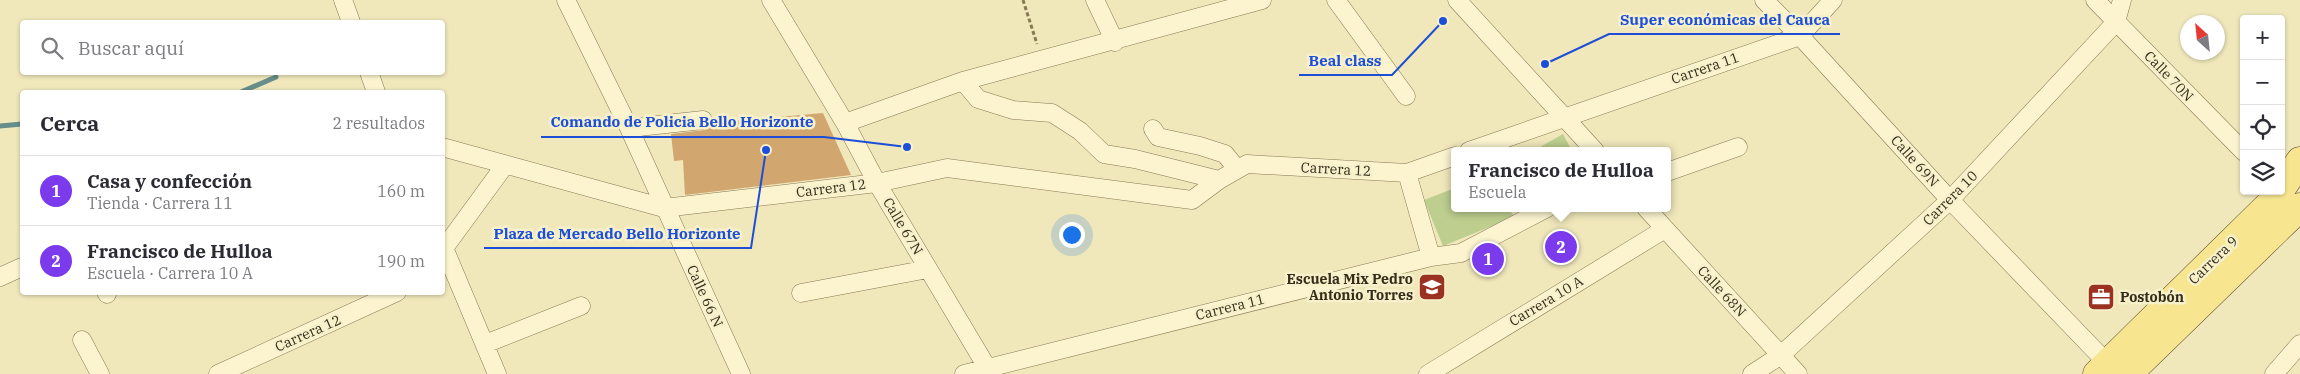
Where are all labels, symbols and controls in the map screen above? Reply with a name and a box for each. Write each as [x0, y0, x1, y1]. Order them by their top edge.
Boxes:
callout: Super económicas del Cauca [1609, 4, 1840, 34]
text: Super económicas del Cauca [1620, 10, 1830, 29]
north arrow [2180, 15, 2225, 60]
map controls [2240, 15, 2285, 195]
button: + [2240, 15, 2285, 60]
search box [20, 20, 445, 75]
icon: search [38, 34, 66, 62]
text: Buscar aquí [78, 36, 184, 60]
callout: Beal class [1299, 45, 1392, 75]
street label: Calle 70N [2140, 47, 2198, 105]
street label: Carrera 11 [1669, 48, 1741, 88]
text: Beal class [1309, 51, 1381, 70]
button: − [2240, 60, 2285, 105]
button: locate [2240, 105, 2285, 150]
callout: Comando de Policia Bello Horizonte [541, 107, 824, 137]
text: Cerca [40, 109, 99, 137]
text: Comando de Policia Bello Horizonte [551, 112, 813, 131]
text: 2 resultados [333, 113, 425, 133]
street label: Calle 69N [1887, 131, 1943, 191]
popup [1451, 147, 1671, 212]
button: layers [2240, 150, 2285, 195]
street label: Carrera 12 [1300, 158, 1372, 180]
text: Francisco de Hulloa [1468, 158, 1654, 182]
street label: Carrera 10 [1919, 167, 1981, 229]
text: Casa y confección [87, 169, 252, 193]
street label: Carrera 12 [795, 175, 867, 201]
text: 1 [51, 181, 61, 201]
text: 160 m [377, 181, 425, 201]
text: Escuela [1468, 182, 1527, 202]
text: Tienda · Carrera 11 [87, 193, 233, 213]
street label: Calle 67N [879, 194, 927, 258]
callout: Plaza de Mercado Bello Horizonte [484, 218, 751, 248]
your location [1059, 222, 1085, 248]
text: Plaza de Mercado Bello Horizonte [493, 224, 741, 243]
pin: 2 [1545, 228, 1577, 266]
street label: Carrera 9 [2184, 232, 2242, 288]
text: Francisco de Hulloa [87, 239, 273, 263]
pin: 1 [1472, 240, 1504, 278]
text: 2 [51, 251, 61, 271]
text: 190 m [377, 251, 425, 271]
street label: Calle 66 N [683, 262, 727, 330]
street label: Calle 68N [1694, 262, 1750, 320]
text: Escuela · Carrera 10 A [87, 263, 253, 283]
place label: Escuela Mix Pedro Antonio Torres [1287, 270, 1413, 304]
school or university icon: Escuela Mix Pedro Antonio Torres [1417, 272, 1447, 302]
street label: Carrera 10 A [1506, 272, 1587, 330]
office icon: Postobón [2086, 282, 2116, 312]
place label: Postobón [2120, 288, 2184, 306]
street label: Carrera 11 [1194, 290, 1266, 324]
street label: Carrera 12 [272, 310, 344, 356]

